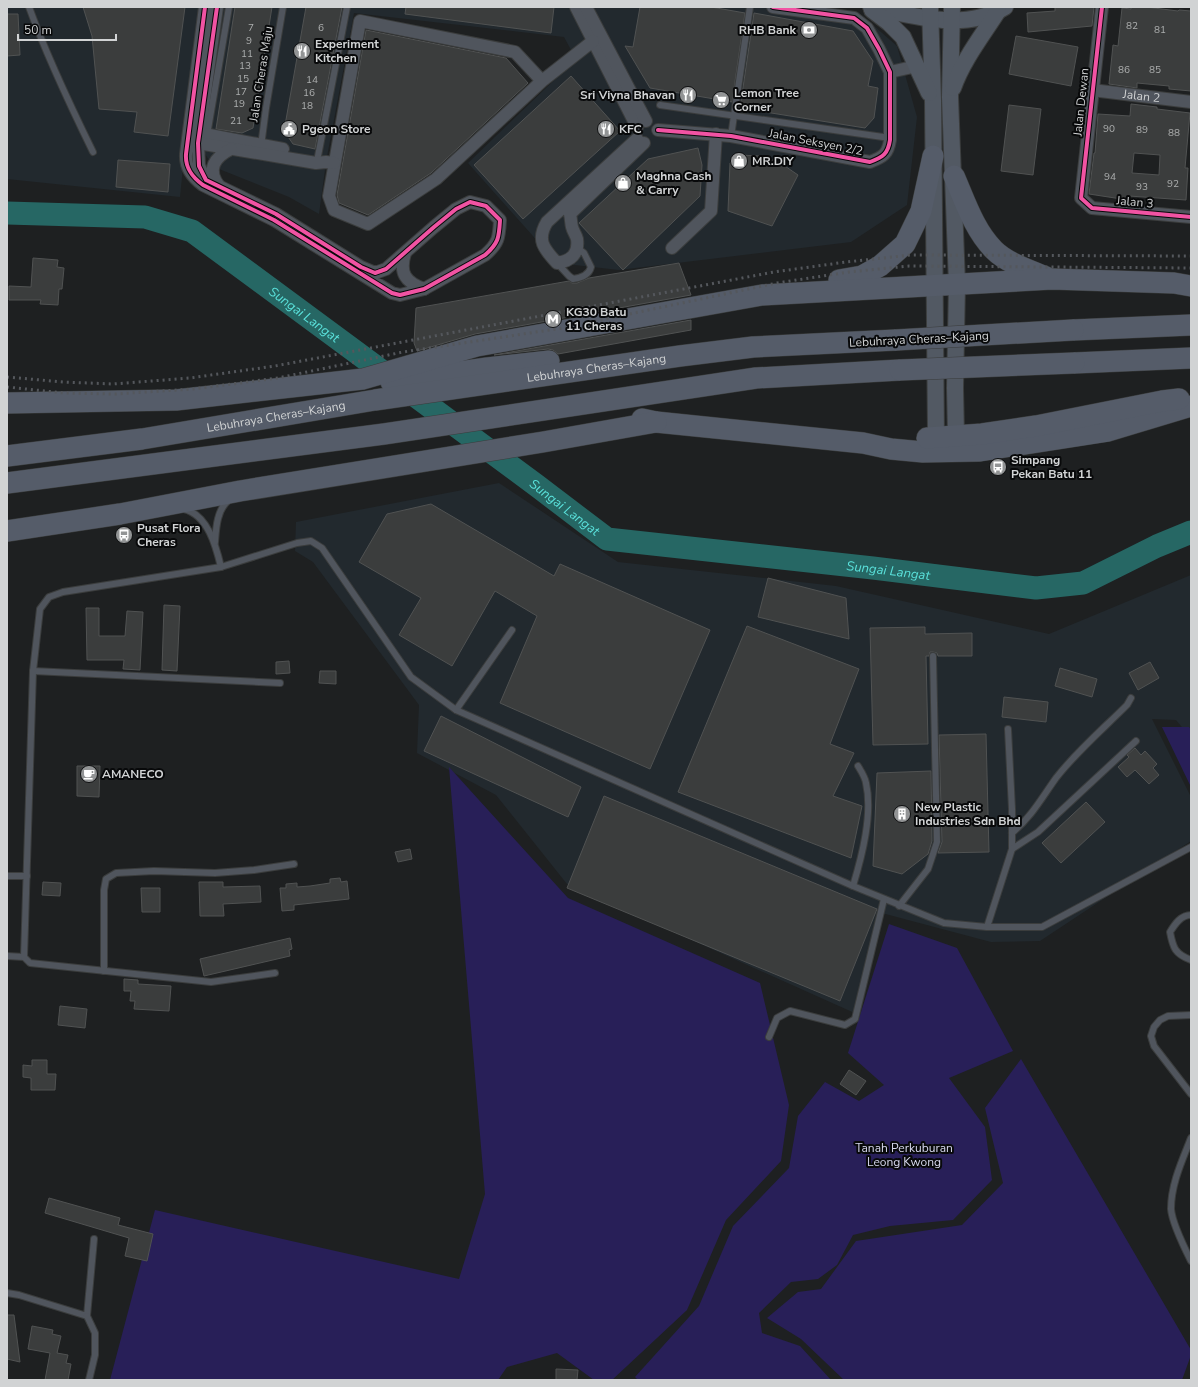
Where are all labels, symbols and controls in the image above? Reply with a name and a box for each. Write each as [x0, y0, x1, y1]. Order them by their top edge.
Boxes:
scale bar [18, 16, 116, 42]
house number: 82 [1126, 19, 1138, 33]
bank icon: RHB Bank [799, 20, 819, 40]
house number: 7 [248, 21, 254, 35]
house number: 6 [318, 21, 324, 35]
text: 50 m [24, 22, 52, 38]
place label: RHB Bank [739, 22, 797, 38]
house number: 81 [1154, 23, 1166, 37]
street label: Jalan Cheras Maju [245, 25, 276, 124]
house number: 9 [246, 34, 252, 48]
place label: Experiment Kitchen [315, 36, 379, 66]
restaurant icon: Experiment Kitchen [292, 41, 312, 61]
house number: 11 [241, 47, 253, 61]
house number: 13 [239, 59, 251, 73]
house number: 86 [1118, 63, 1130, 77]
house number: 85 [1149, 63, 1161, 77]
street label: Jalan Dewan [1069, 67, 1093, 138]
house number: 15 [237, 72, 249, 86]
house number: 14 [306, 73, 318, 87]
house number: 17 [235, 85, 247, 99]
restaurant icon: Sri Viyna Bhavan [678, 85, 698, 105]
place label: Lemon Tree Corner [734, 85, 800, 115]
house number: 16 [303, 86, 315, 100]
street label: Jalan 2 [1121, 86, 1161, 106]
place label: Sri Viyna Bhavan [580, 87, 675, 103]
supermarket icon: Lemon Tree Corner [711, 90, 731, 110]
house number: 19 [233, 97, 245, 111]
house number: 18 [301, 99, 313, 113]
house number: 21 [230, 114, 242, 128]
public building icon: Pgeon Store [279, 119, 299, 139]
restaurant icon: KFC [596, 119, 616, 139]
place label: Pgeon Store [302, 121, 371, 137]
place label: KFC [619, 121, 642, 137]
house number: 90 [1103, 122, 1115, 136]
house number: 89 [1136, 123, 1148, 137]
street label: Jalan Seksyen 2/2 [767, 125, 864, 159]
house number: 88 [1168, 126, 1180, 140]
shop icon: MR.DIY [729, 151, 749, 171]
place label: MR.DIY [752, 153, 794, 169]
place label: Maghna Cash & Carry [636, 168, 711, 198]
house number: 94 [1104, 170, 1116, 184]
shop icon: Maghna Cash & Carry [613, 173, 633, 193]
house number: 92 [1167, 177, 1179, 191]
house number: 93 [1136, 180, 1148, 194]
street label: Jalan 3 [1115, 192, 1154, 212]
water label: Sungai Langat [265, 283, 343, 347]
place label: KG30 Batu 11 Cheras [566, 304, 627, 334]
metro station icon: KG30 Batu 11 Cheras [543, 309, 563, 329]
street label: Lebuhraya Cheras–Kajang [849, 327, 989, 351]
street label: Lebuhraya Cheras–Kajang [526, 350, 667, 386]
street label: Lebuhraya Cheras–Kajang [206, 397, 347, 436]
place label: Simpang Pekan Batu 11 [1011, 452, 1092, 482]
bus stop icon: Simpang Pekan Batu 11 [988, 457, 1008, 477]
water label: Sungai Langat [525, 475, 604, 541]
place label: Pusat Flora Cheras [137, 520, 201, 550]
bus stop icon: Pusat Flora Cheras [114, 525, 134, 545]
water label: Sungai Langat [846, 557, 931, 585]
cafe icon: AMANECO [79, 764, 99, 784]
place label: AMANECO [102, 766, 164, 782]
place label: New Plastic Industries Sdn Bhd [915, 799, 1021, 829]
building icon: New Plastic Industries Sdn Bhd [892, 804, 912, 824]
park label: Tanah Perkuburan Leong Kwong [855, 1140, 953, 1170]

